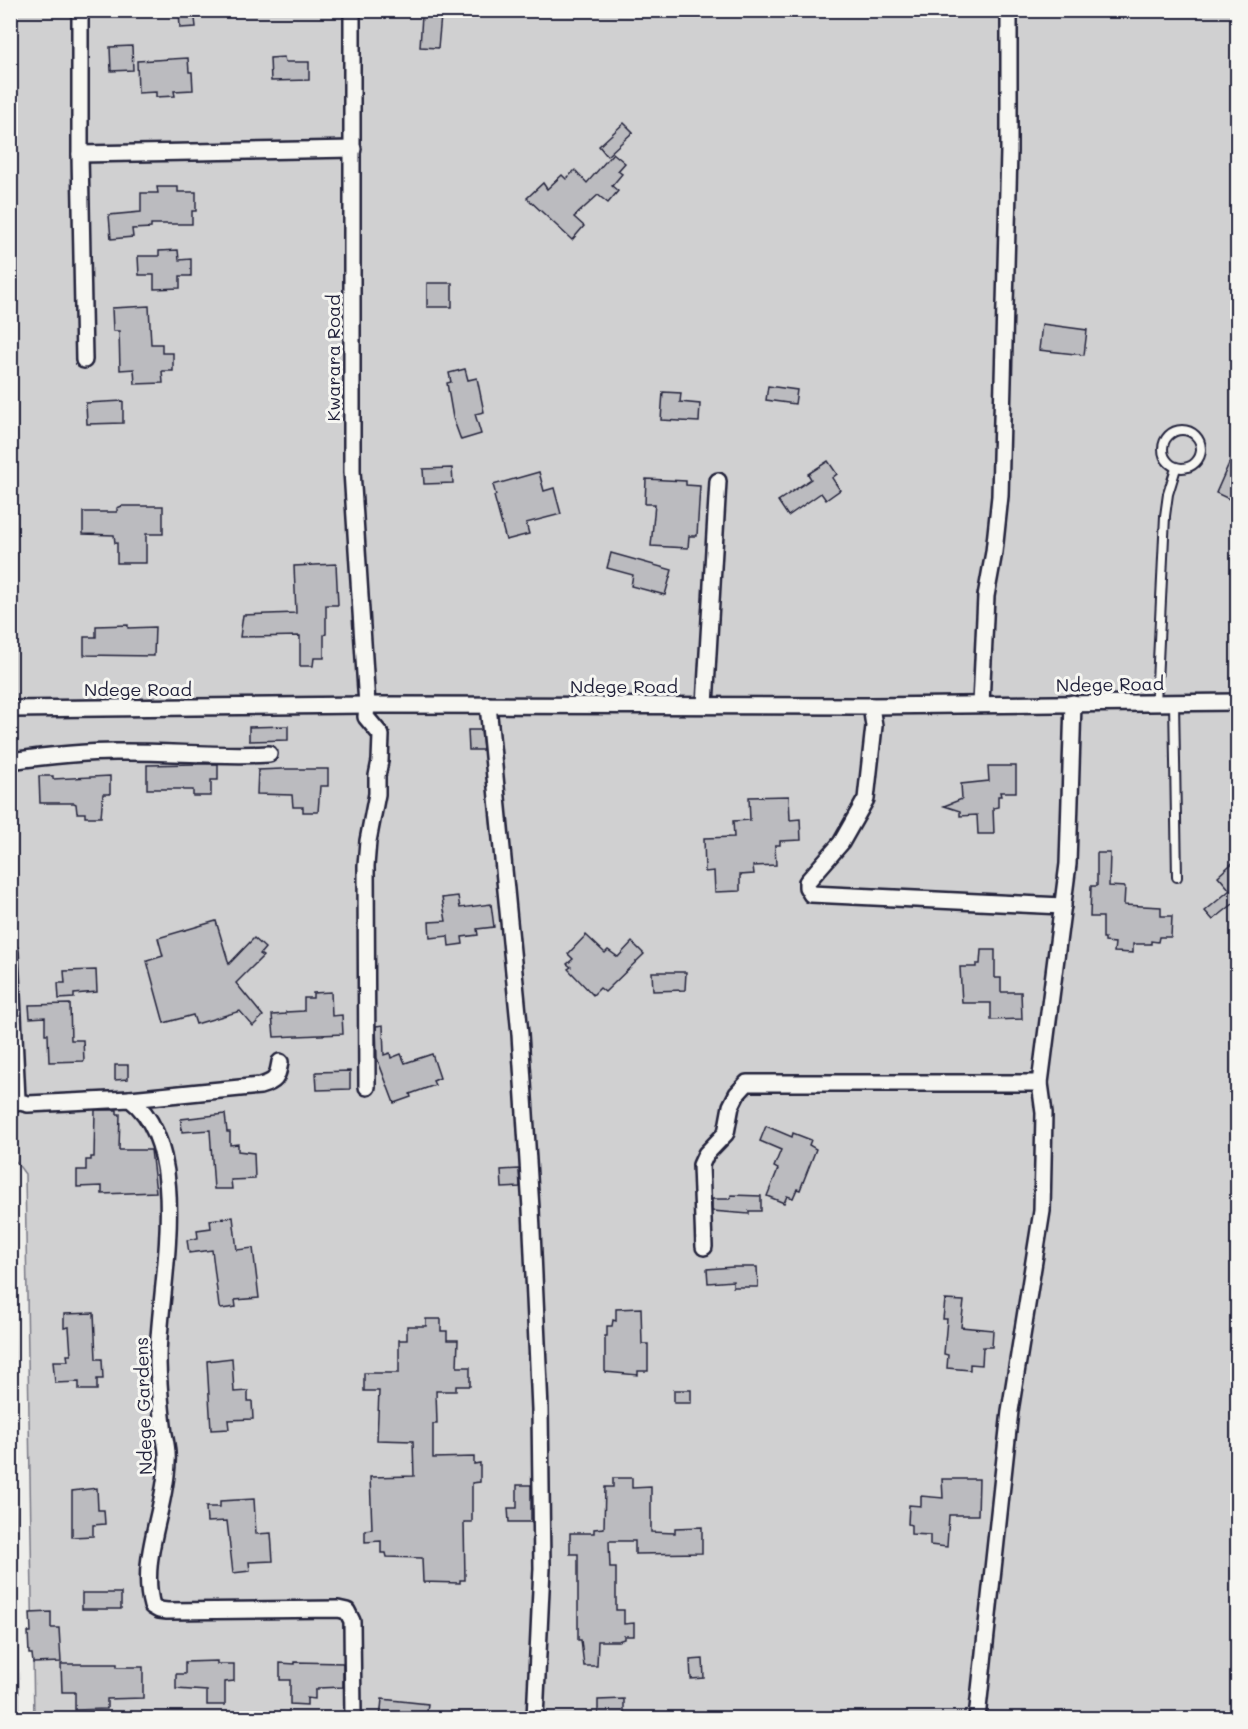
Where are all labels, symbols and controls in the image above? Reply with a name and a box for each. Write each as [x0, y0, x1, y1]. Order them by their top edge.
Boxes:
street label: Kwarara Road [321, 294, 345, 422]
street label: Ndege Road [1056, 671, 1164, 697]
street label: Ndege Road [570, 674, 678, 698]
street label: Ndege Road [84, 677, 192, 701]
street label: Ndege Gardens [129, 1337, 157, 1475]

